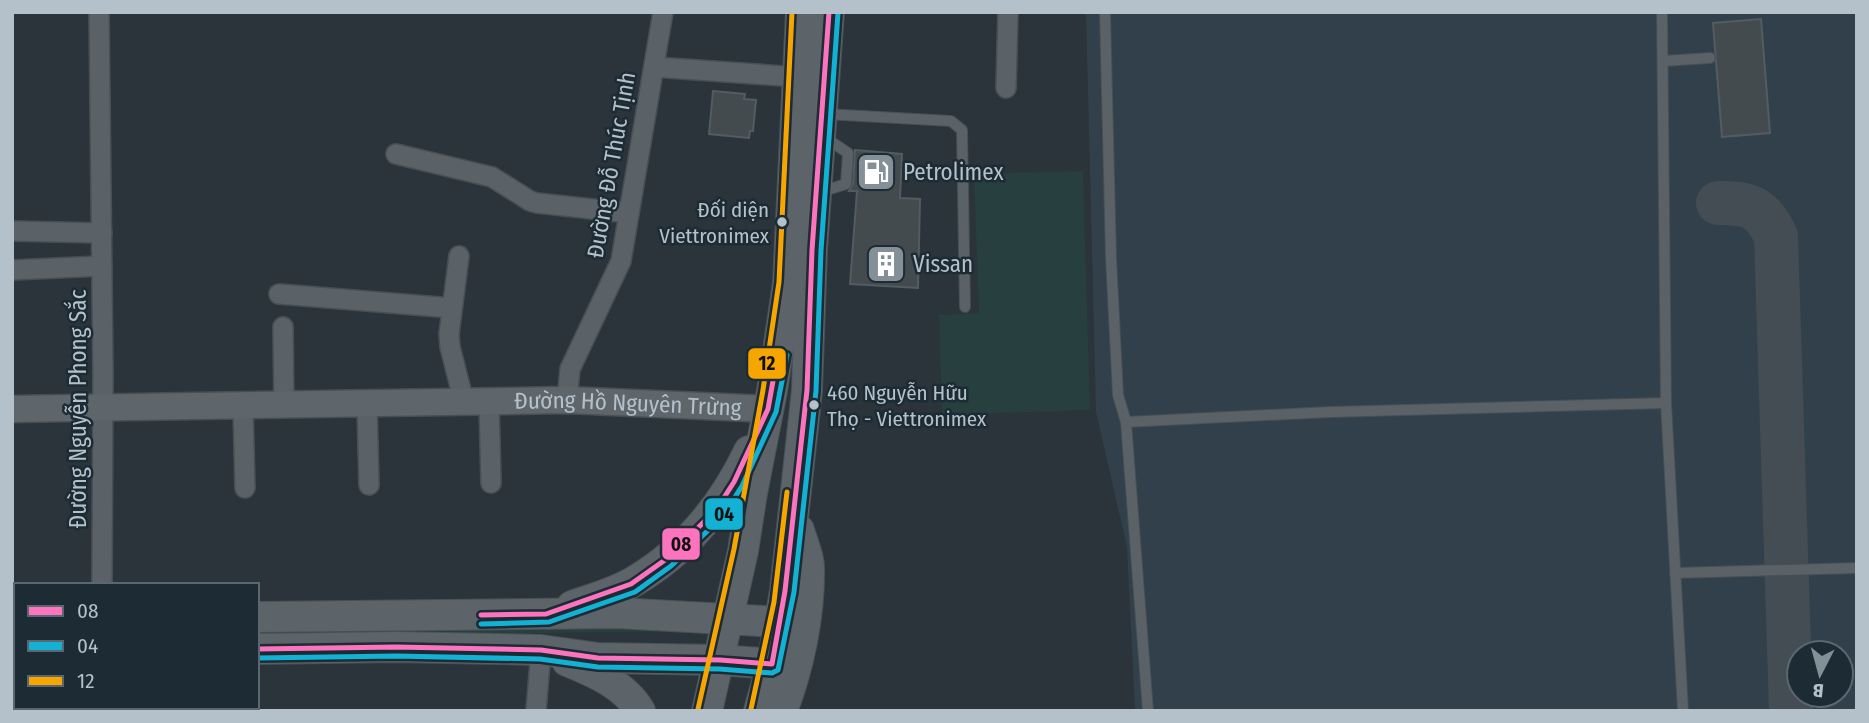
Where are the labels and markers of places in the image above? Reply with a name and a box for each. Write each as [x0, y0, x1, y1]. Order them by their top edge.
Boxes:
fuel station icon: Petrolimex [855, 151, 897, 193]
place label: Petrolimex [903, 158, 1004, 186]
place label: Đối diện Viettronimex [659, 197, 770, 249]
marker: Đối diện Viettronimex [775, 215, 789, 229]
building icon: Vissan [865, 243, 907, 285]
place label: Vissan [913, 250, 973, 278]
place label: 460 Nguyễn Hữu Thọ - Viettronimex [827, 380, 987, 432]
marker: 460 Nguyễn Hữu Thọ - Viettronimex [807, 398, 821, 412]

